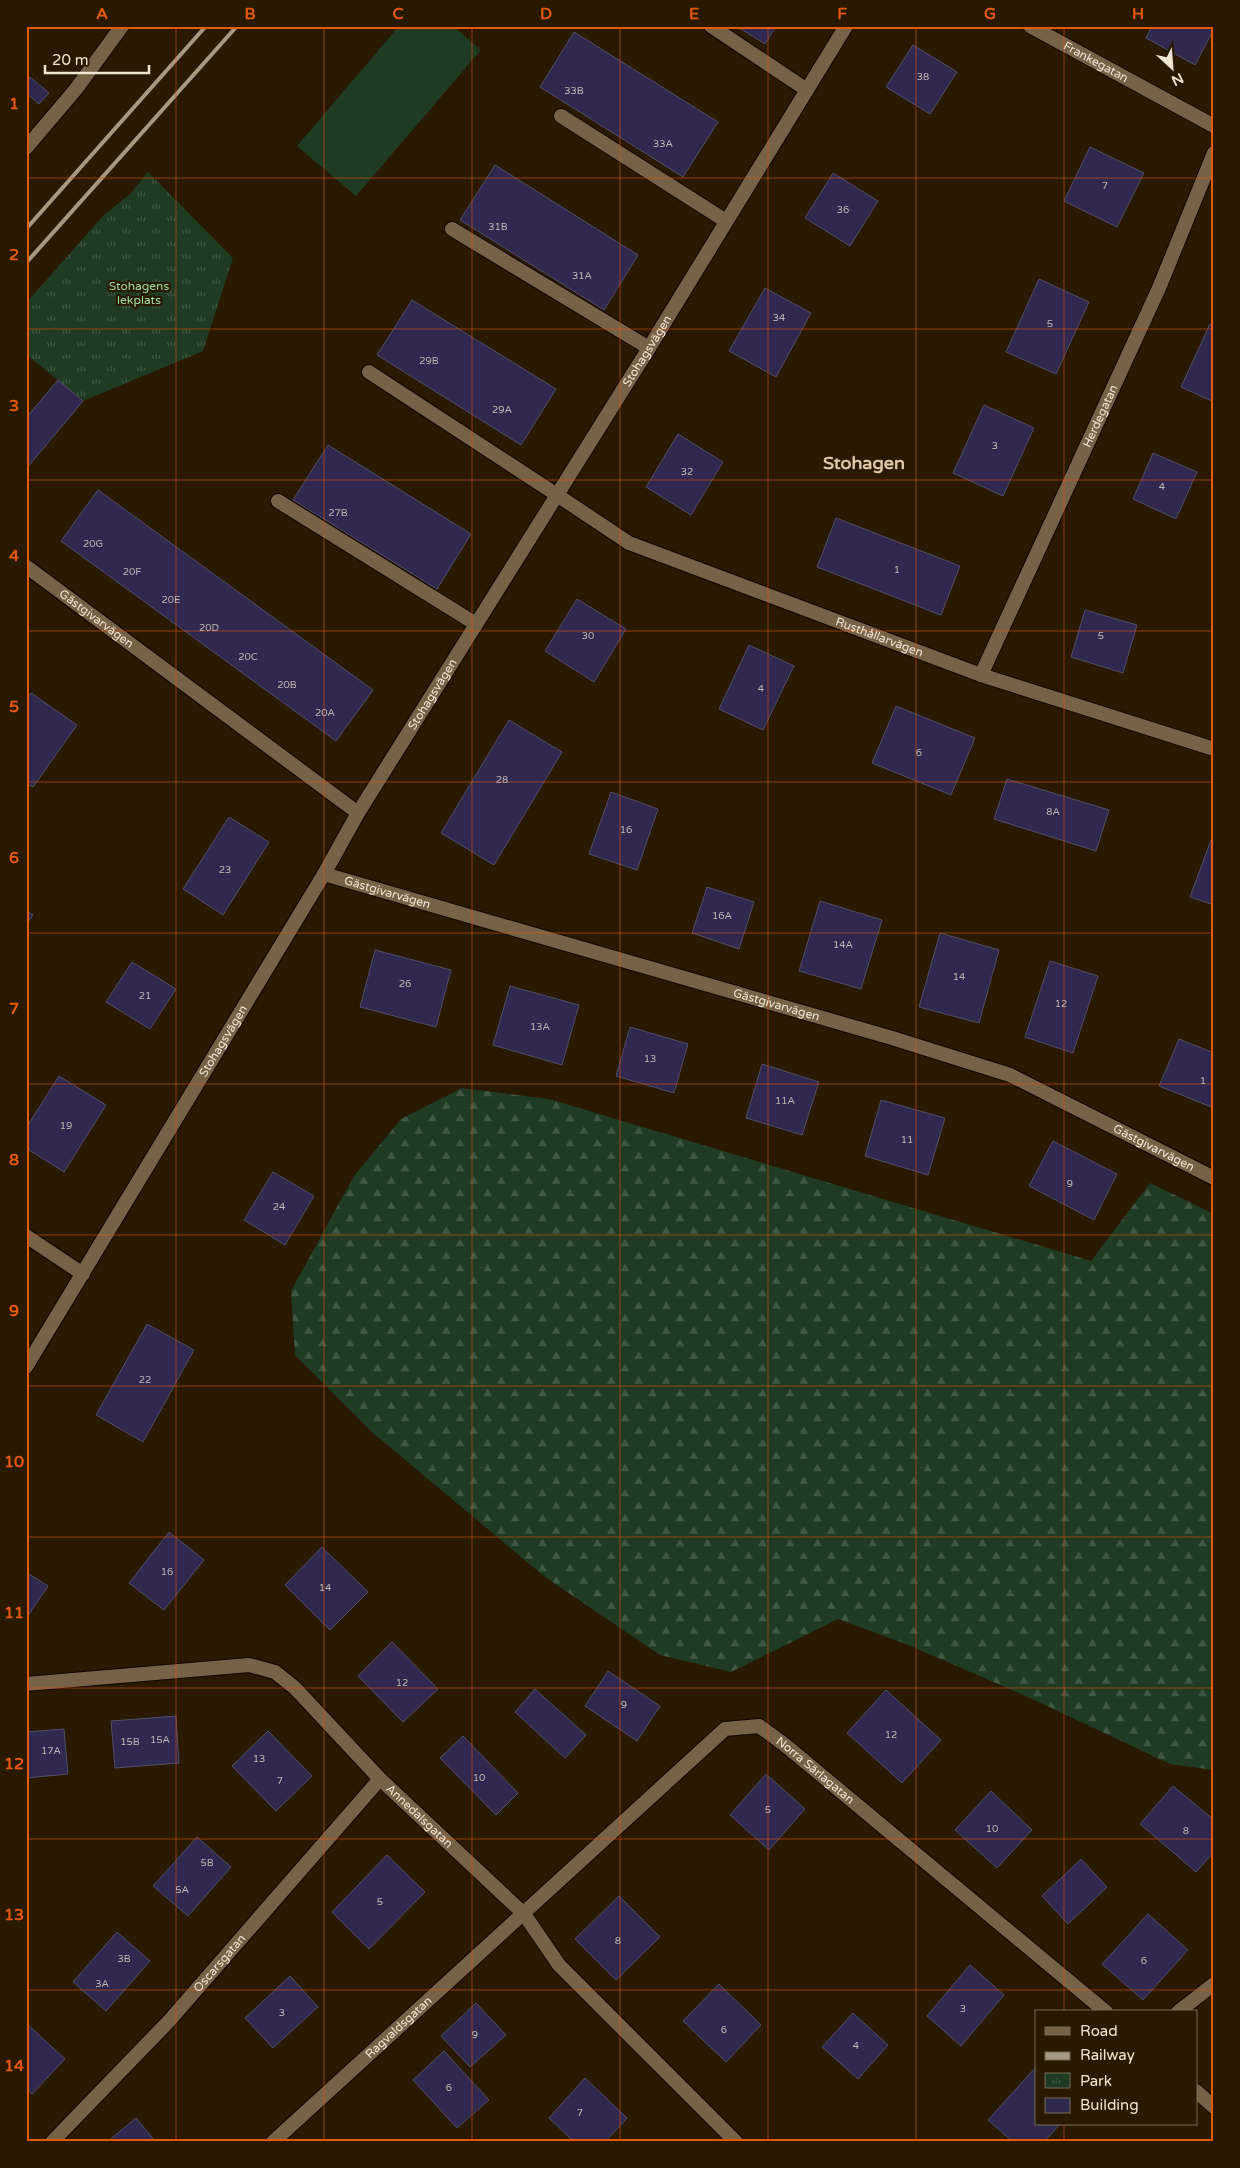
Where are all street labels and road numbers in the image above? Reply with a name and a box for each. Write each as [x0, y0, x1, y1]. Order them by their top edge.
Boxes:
street label: Frankegatan [1061, 39, 1131, 85]
street label: Stohagsvägen [620, 313, 674, 389]
street label: Herdegatan [1080, 383, 1121, 450]
street label: Gästgivarvägen [57, 586, 136, 651]
street label: Rusthållarvägen [834, 614, 925, 660]
street label: Stohagsvägen [405, 656, 460, 732]
street label: Gästgivarvägen [343, 873, 432, 911]
street label: Gästgivarvägen [732, 986, 821, 1024]
street label: Stohagsvägen [196, 1003, 250, 1079]
street label: Gästgivarvägen [1111, 1121, 1197, 1174]
street label: Norra Särlagatan [773, 1734, 857, 1807]
street label: Annedalsgatan [383, 1781, 456, 1851]
street label: Oscarsgatan [191, 1932, 248, 1995]
street label: Ragvaldsgatan [362, 1993, 435, 2061]

